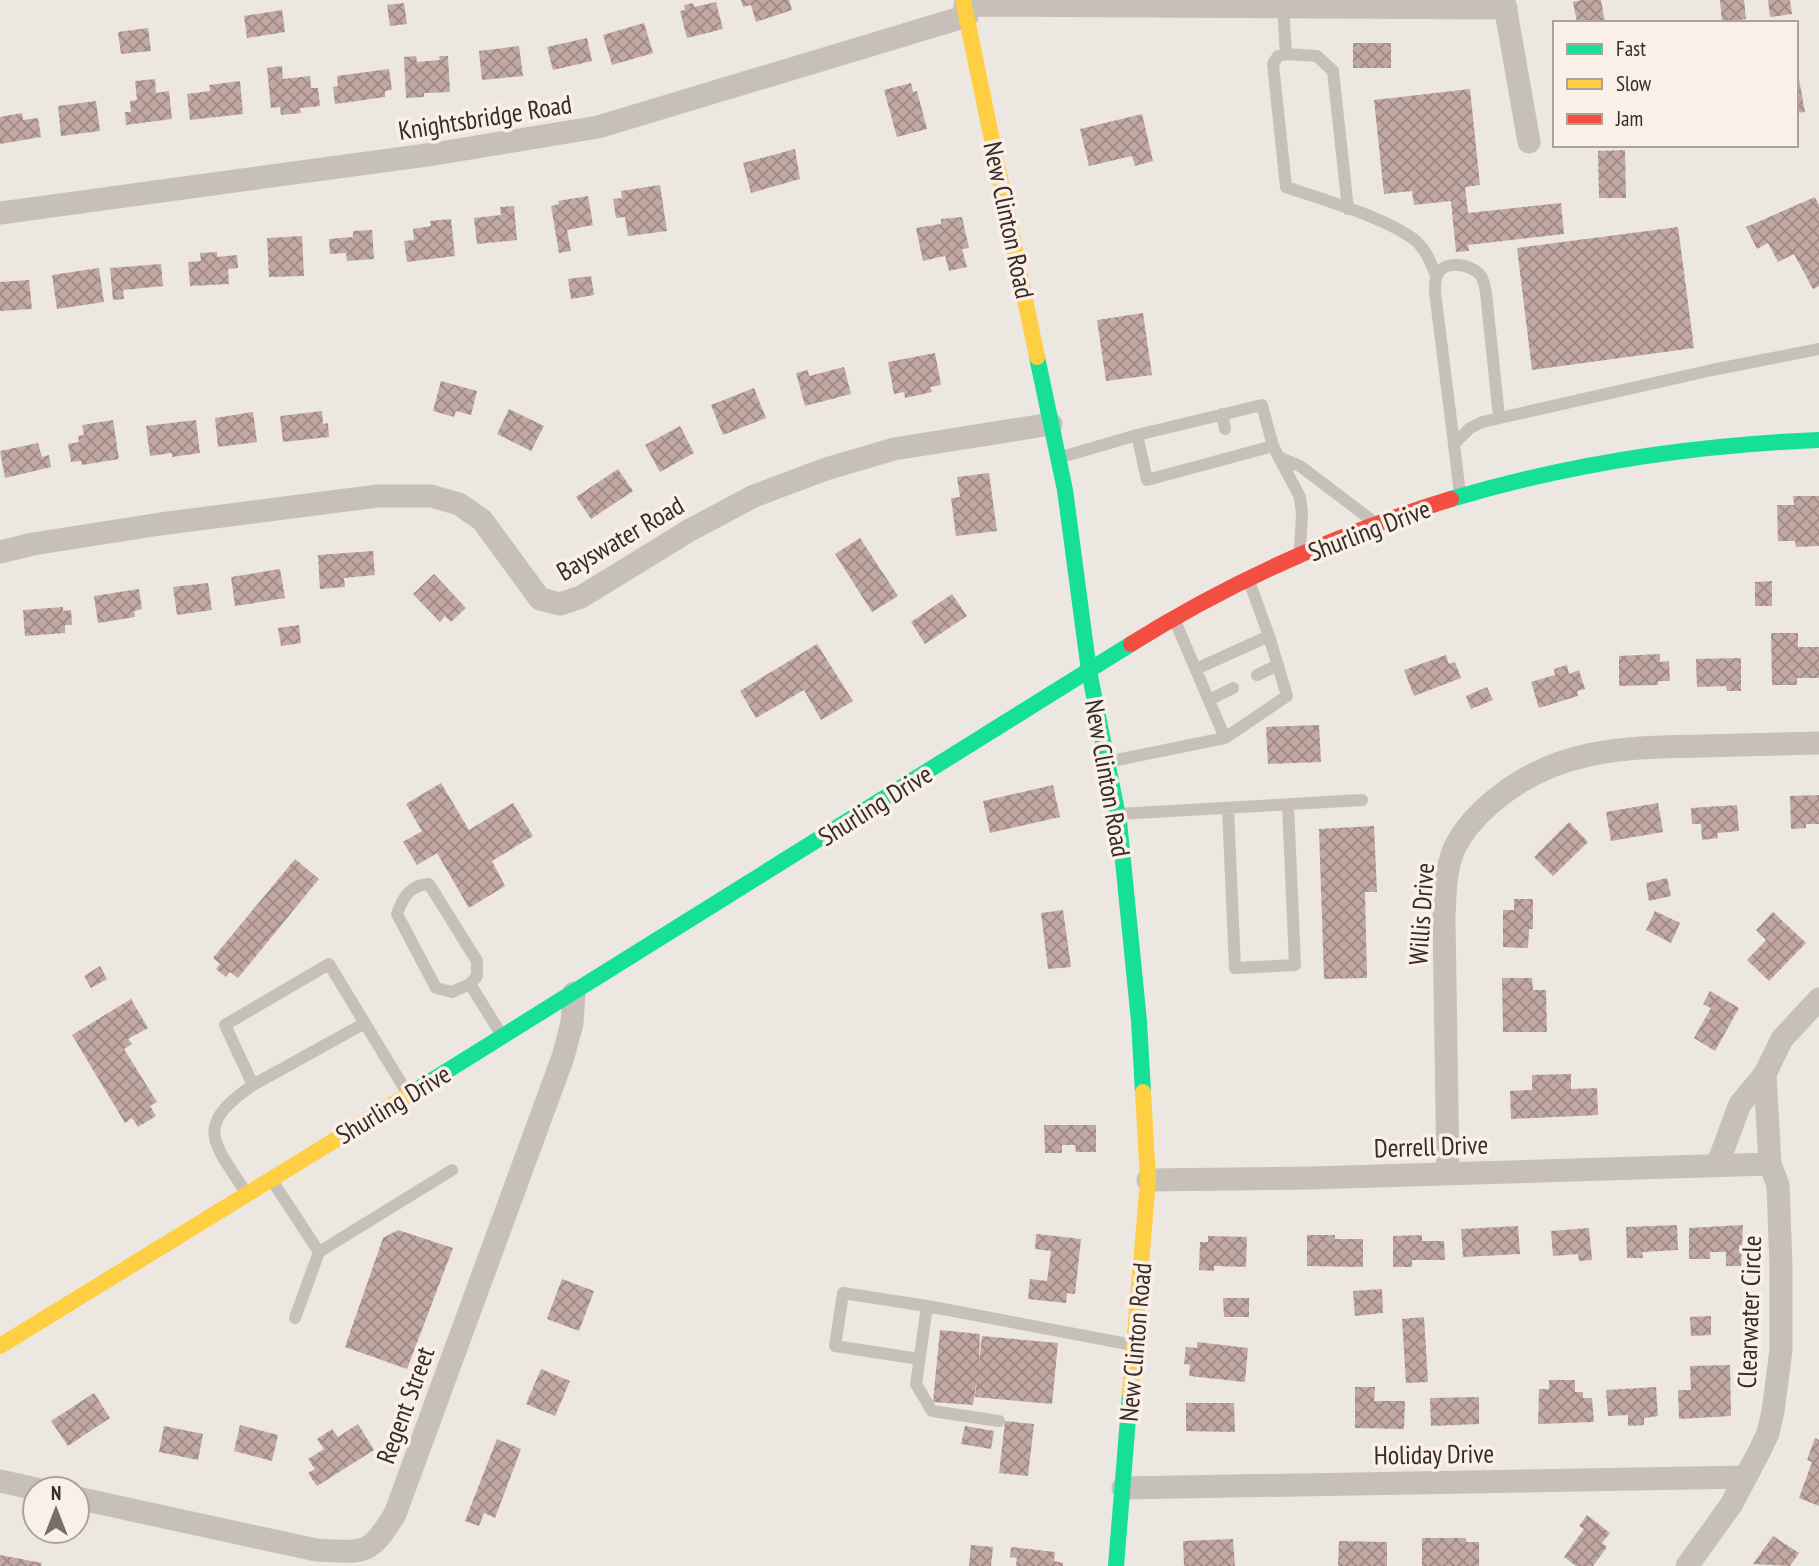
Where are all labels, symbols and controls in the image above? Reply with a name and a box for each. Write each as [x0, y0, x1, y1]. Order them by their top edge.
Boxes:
legend [1553, 21, 1798, 147]
text: Fast [1616, 35, 1646, 62]
text: Slow [1616, 70, 1652, 97]
street label: Knightsbridge Road [396, 87, 574, 147]
text: Jam [1615, 105, 1643, 132]
street label: New Clinton Road [976, 139, 1042, 301]
street label: Bayswater Road [550, 488, 690, 588]
street label: Shurling Drive [1303, 492, 1435, 568]
street label: New Clinton Road [1078, 697, 1138, 859]
street label: Shurling Drive [812, 757, 938, 853]
street label: Willis Drive [1401, 862, 1441, 966]
street label: Shurling Drive [330, 1057, 456, 1151]
street label: Derrell Drive [1373, 1128, 1489, 1164]
street label: Clearwater Circle [1730, 1235, 1768, 1389]
street label: New Clinton Road [1112, 1261, 1158, 1423]
street label: Regent Street [369, 1342, 441, 1468]
street label: Holiday Drive [1374, 1436, 1494, 1472]
north arrow [21, 1475, 91, 1545]
text: N [51, 1481, 61, 1505]

